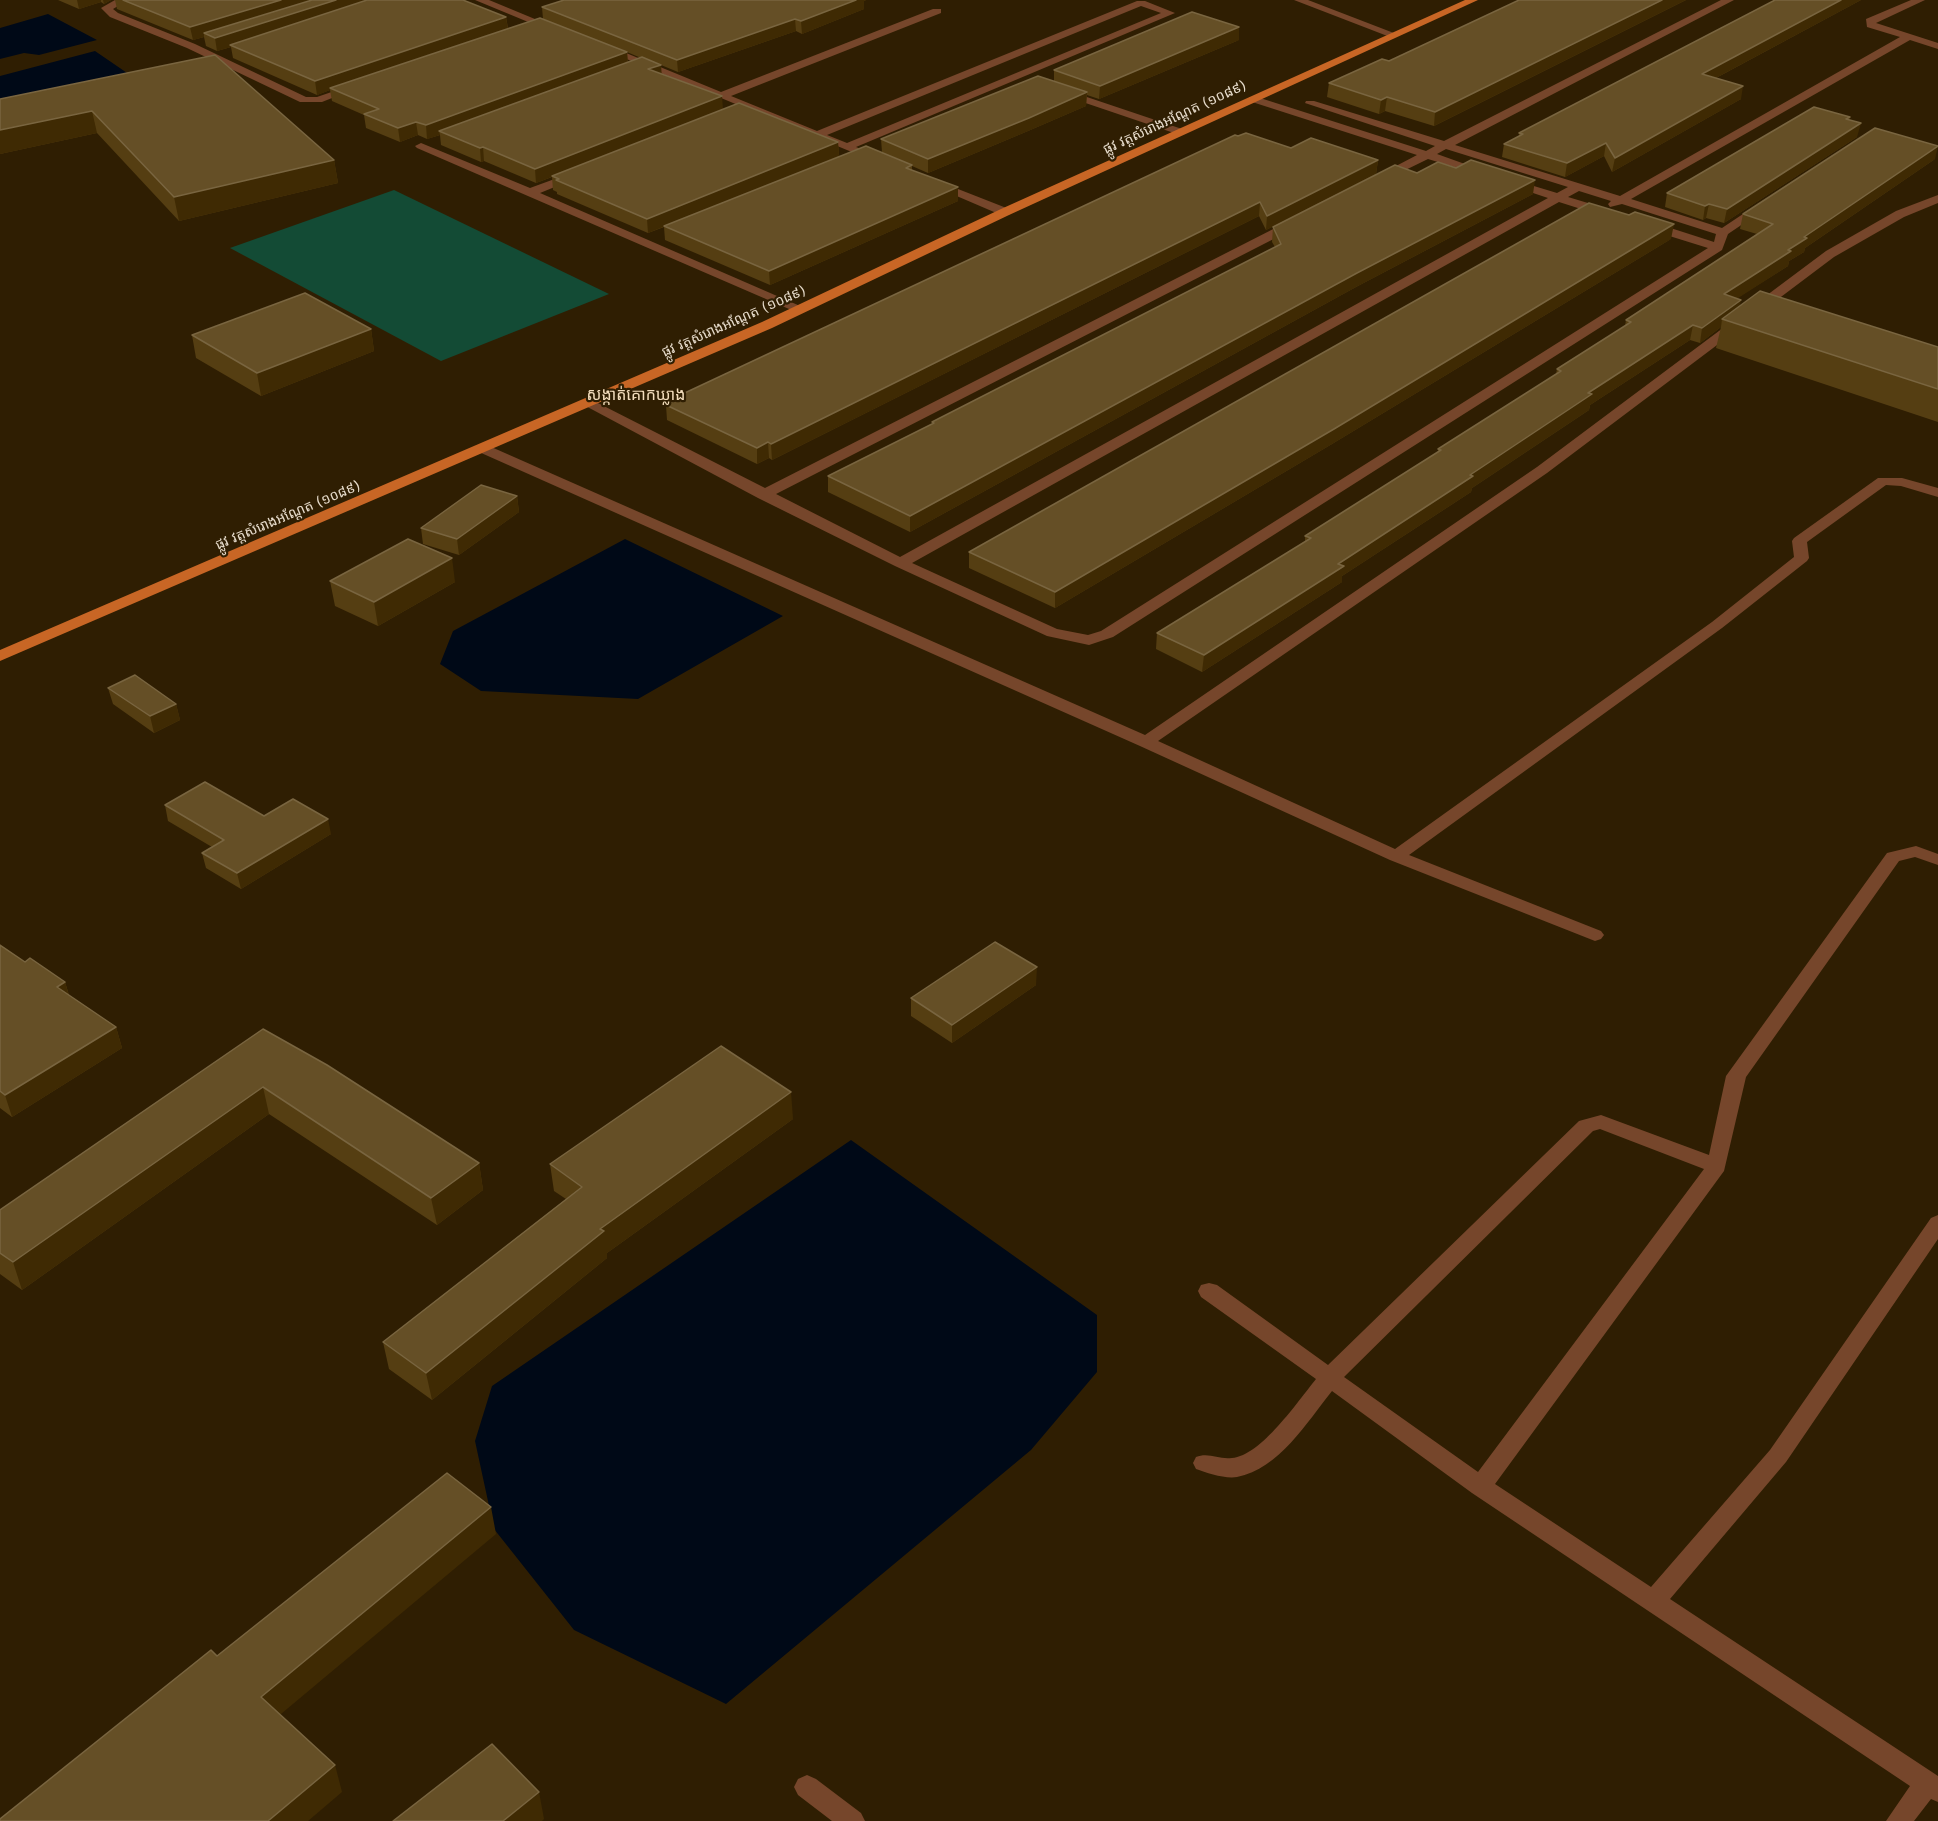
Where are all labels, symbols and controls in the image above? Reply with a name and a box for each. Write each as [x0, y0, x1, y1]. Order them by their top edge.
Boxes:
street label: ផ្លូវ វត្តសំរោងអណ្ដែត (១០៨៩) [1101, 77, 1249, 159]
street label: ផ្លូវ វត្តសំរោងអណ្ដែត (១០៨៩) [659, 283, 809, 361]
district label: សង្កាត់គោកឃ្លាង [587, 386, 685, 406]
street label: ផ្លូវ វត្តសំរោងអណ្ដែត (១០៨៩) [213, 478, 363, 554]

